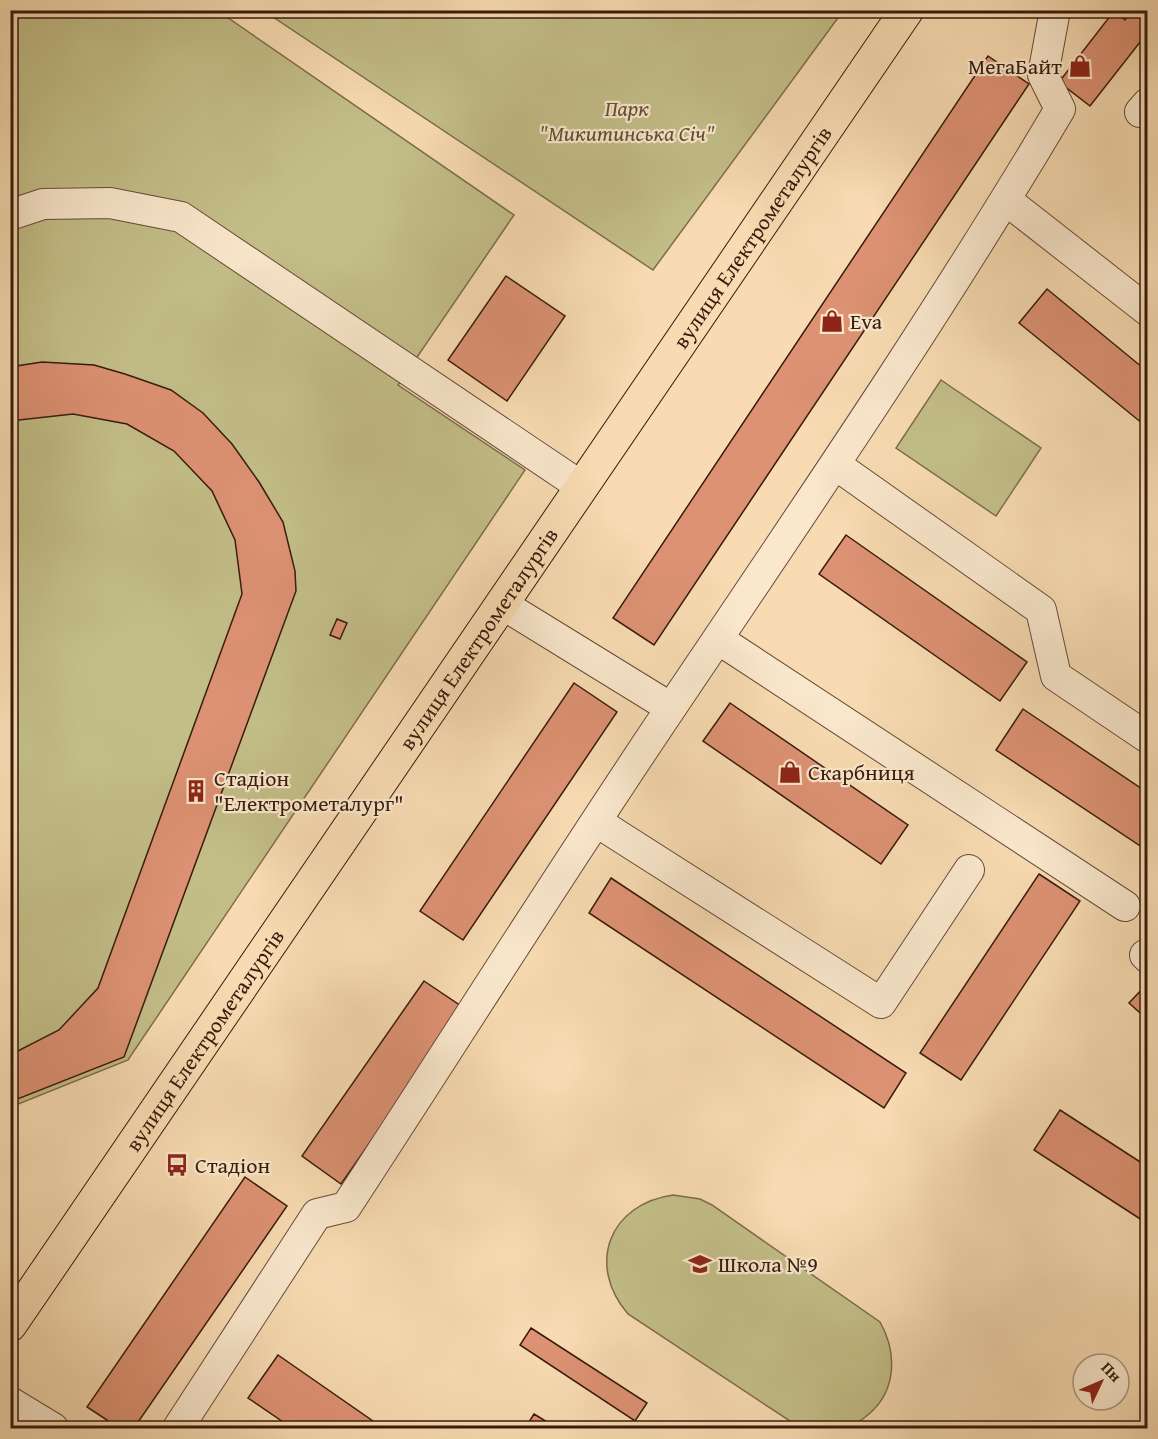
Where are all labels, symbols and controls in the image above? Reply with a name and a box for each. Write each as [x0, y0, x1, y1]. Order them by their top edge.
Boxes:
place label: МегаБайт [968, 50, 1062, 82]
shop icon: МегаБайт [1067, 53, 1093, 79]
park label: Парк "Микитинська Січ" [539, 92, 715, 149]
street label: вулиця Електрометалургів [665, 119, 839, 355]
place label: Eva [850, 305, 883, 337]
shop icon: Eva [819, 308, 845, 334]
street label: вулиця Електрометалургів [391, 521, 566, 756]
place label: Скарбниця [808, 756, 915, 788]
shop icon: Скарбниця [777, 759, 803, 785]
place label: Стадіон "Електрометалург" [214, 762, 404, 819]
building icon: Стадіон "Електрометалург" [183, 778, 209, 804]
street label: вулиця Електрометалургів [117, 922, 292, 1158]
place label: Стадіон [195, 1149, 270, 1181]
bus stop icon: Стадіон [164, 1152, 190, 1178]
place label: Школа №9 [718, 1248, 818, 1280]
school or university icon: Школа №9 [687, 1251, 713, 1277]
north arrow [1071, 1352, 1131, 1412]
text: Пн [1096, 1356, 1128, 1387]

